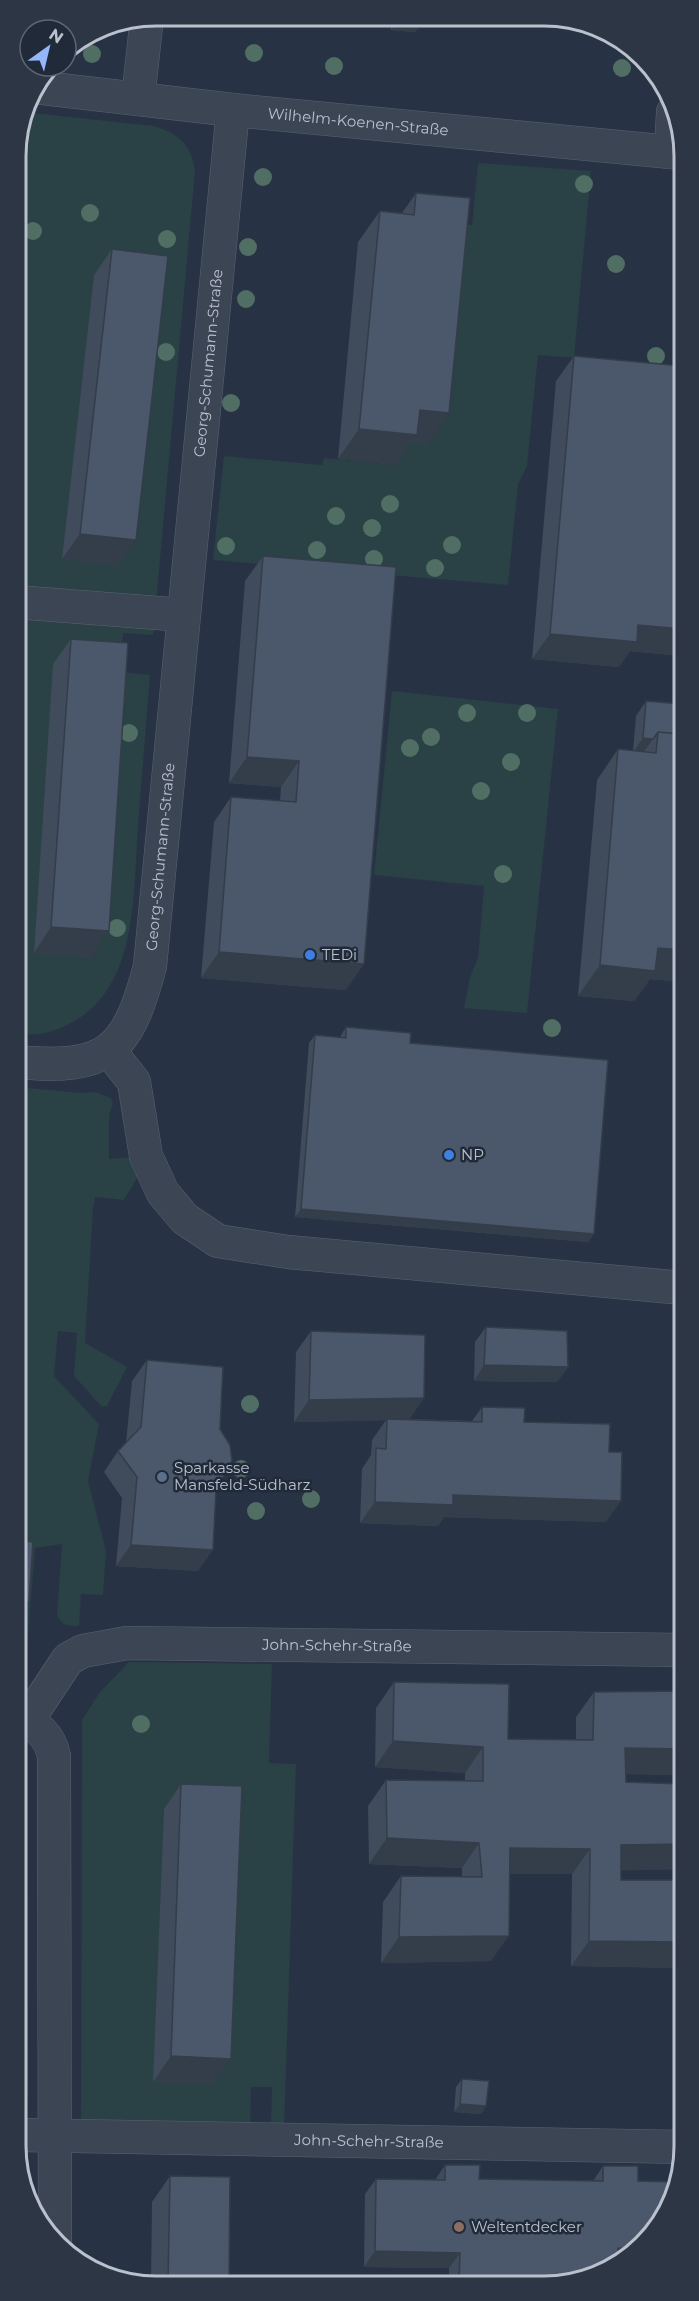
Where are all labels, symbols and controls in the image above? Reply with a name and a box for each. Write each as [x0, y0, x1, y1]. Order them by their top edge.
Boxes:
north arrow [18, 18, 78, 78]
text: N [45, 24, 67, 47]
street label: Wilhelm-Koenen-Straße [267, 103, 449, 140]
street label: Georg-Schumann-Straße [189, 268, 227, 458]
street label: Georg-Schumann-Straße [142, 762, 179, 952]
place label: TEDi [322, 945, 357, 964]
marker: TEDi [303, 948, 317, 962]
place label: NP [461, 1145, 484, 1164]
marker: NP [442, 1148, 456, 1162]
place label: Sparkasse Mansfeld-Südharz [174, 1458, 311, 1494]
marker: Sparkasse Mansfeld-Südharz [155, 1470, 169, 1484]
street label: John-Schehr-Straße [261, 1635, 412, 1656]
street label: John-Schehr-Straße [293, 2130, 444, 2152]
place label: Weltentdecker [471, 2217, 582, 2236]
marker: Weltentdecker [452, 2220, 466, 2234]

